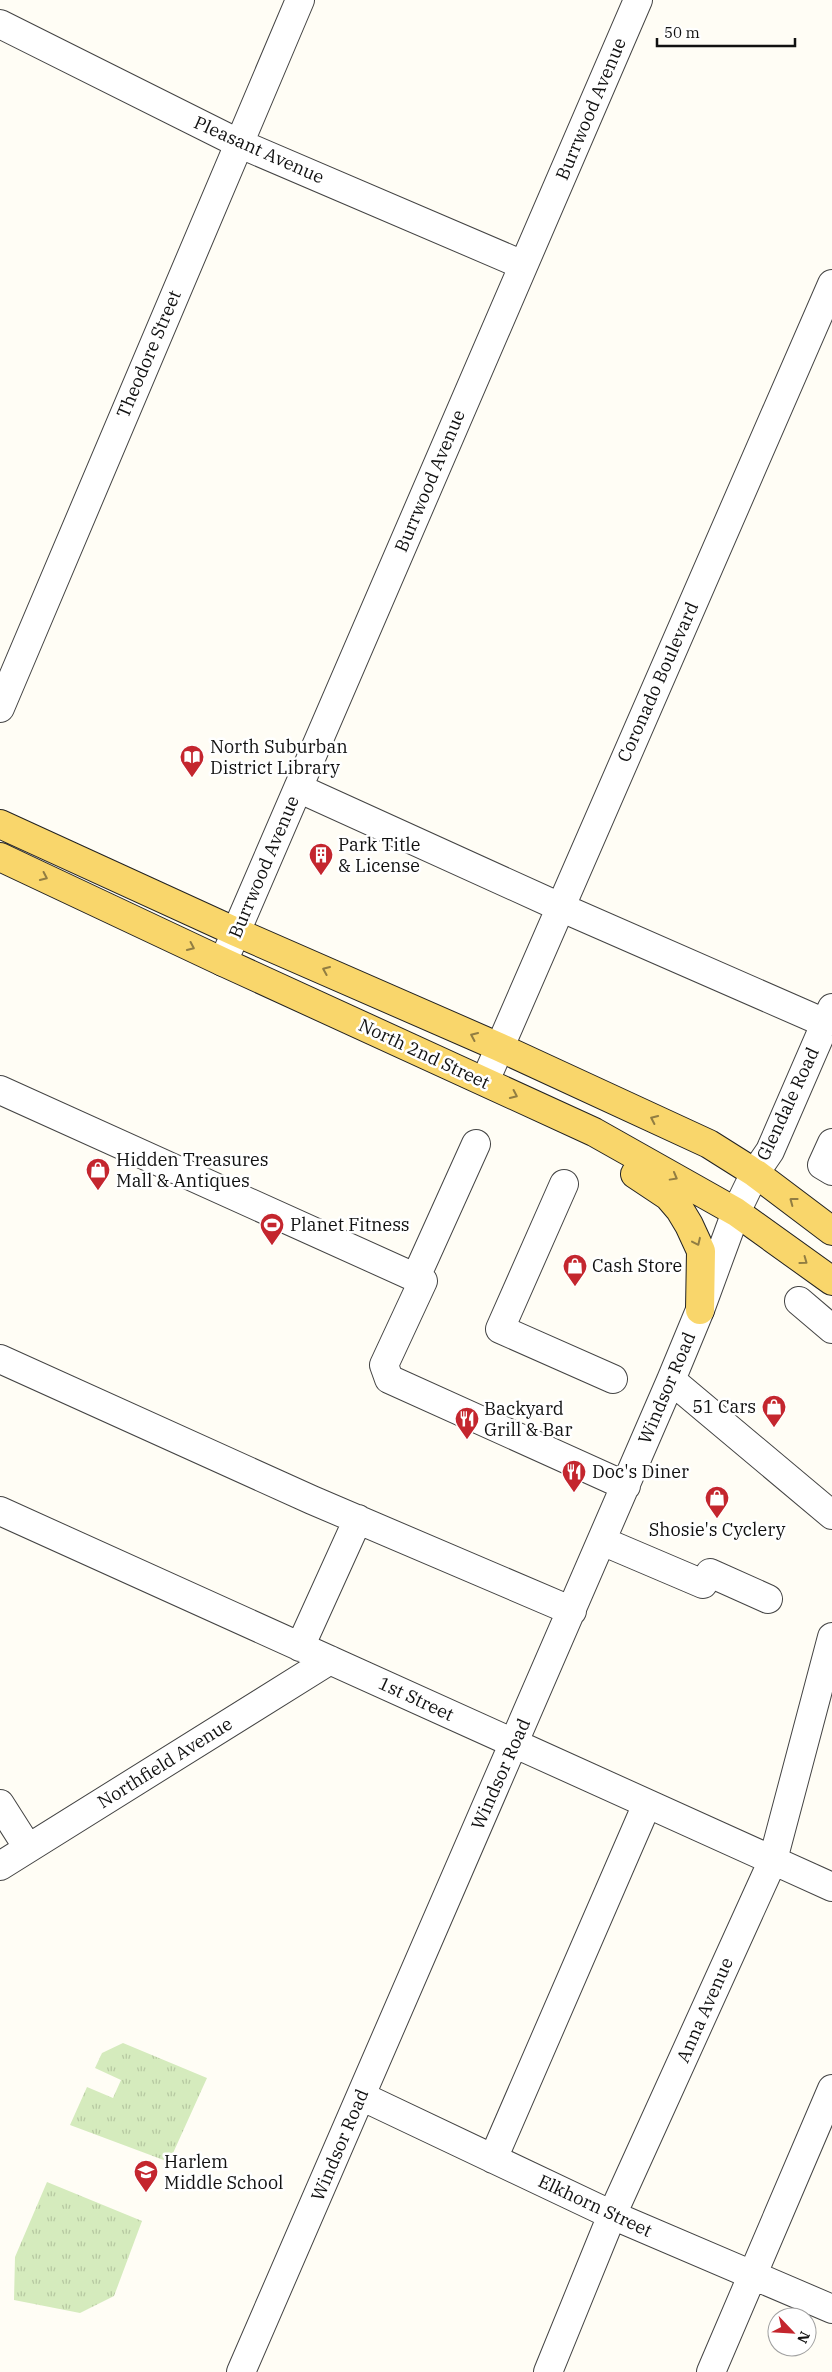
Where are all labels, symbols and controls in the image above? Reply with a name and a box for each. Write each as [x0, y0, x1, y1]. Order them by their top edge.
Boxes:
scale bar [657, 15, 794, 47]
text: 50 m [664, 23, 700, 42]
street label: Burrwood Avenue [550, 34, 631, 183]
street label: Pleasant Avenue [190, 111, 328, 189]
street label: Theodore Street [111, 287, 186, 421]
street label: Burrwood Avenue [389, 406, 470, 555]
street label: Coronado Boulevard [612, 598, 703, 765]
place label: North Suburban District Library [210, 735, 348, 779]
library icon: North Suburban District Library [179, 744, 205, 778]
street label: Burrwood Avenue [223, 792, 304, 941]
place label: Park Title & License [338, 833, 420, 877]
building icon: Park Title & License [308, 842, 334, 876]
one-way arrow [39, 871, 48, 882]
one-way arrow [186, 941, 195, 951]
one-way arrow [322, 966, 331, 976]
street label: North 2nd Street [355, 1013, 493, 1094]
one-way arrow [470, 1031, 479, 1042]
street label: Glendale Road [751, 1043, 824, 1164]
one-way arrow [509, 1088, 518, 1099]
one-way arrow [650, 1114, 659, 1125]
place label: Hidden Treasures Mall & Antiques [116, 1148, 268, 1192]
shop icon: Hidden Treasures Mall & Antiques [85, 1157, 111, 1191]
one-way arrow [668, 1171, 677, 1181]
one-way arrow [790, 1199, 799, 1207]
sports icon: Planet Fitness [259, 1212, 285, 1246]
place label: Planet Fitness [290, 1213, 410, 1236]
one-way arrow [691, 1237, 701, 1246]
shop icon: Cash Store [562, 1253, 588, 1287]
place label: Cash Store [592, 1254, 682, 1277]
one-way arrow [798, 1255, 807, 1263]
street label: Windsor Road [633, 1328, 700, 1447]
shop icon: 51 Cars [761, 1394, 787, 1428]
place label: 51 Cars [692, 1395, 756, 1418]
place label: Backyard Grill & Bar [484, 1397, 572, 1441]
restaurant icon: Backyard Grill & Bar [454, 1406, 480, 1440]
restaurant icon: Doc's Diner [561, 1459, 587, 1493]
place label: Doc's Diner [592, 1460, 689, 1483]
shop icon: Shosie's Cyclery [704, 1485, 730, 1519]
place label: Shosie's Cyclery [649, 1518, 786, 1541]
street label: 1st Street [375, 1671, 458, 1726]
street label: Northfield Avenue [93, 1712, 236, 1813]
street label: Windsor Road [466, 1715, 535, 1833]
street label: Anna Avenue [671, 1954, 738, 2066]
street label: Windsor Road [306, 2085, 373, 2204]
place label: Harlem Middle School [164, 2150, 283, 2194]
school or university icon: Harlem Middle School [133, 2159, 159, 2193]
street label: Elkhorn Street [535, 2169, 656, 2242]
north arrow [767, 2307, 817, 2357]
text: N [793, 2329, 814, 2346]

